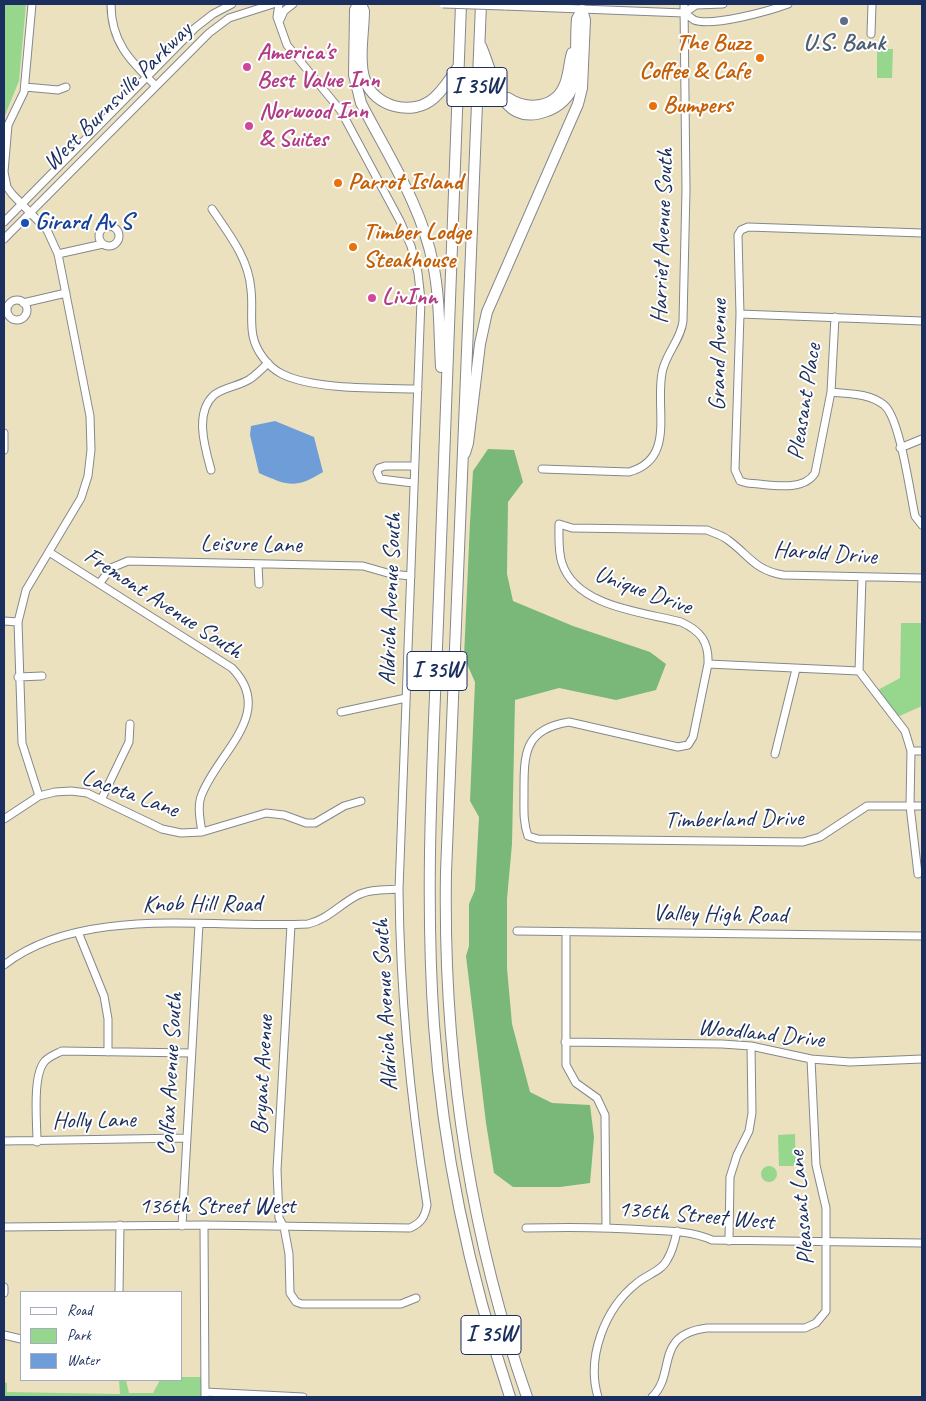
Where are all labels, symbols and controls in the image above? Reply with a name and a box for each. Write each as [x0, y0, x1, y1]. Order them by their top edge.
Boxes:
marker: U.S. Bank [838, 15, 850, 27]
street label: West Burnsville Parkway [38, 17, 198, 177]
place label: The Buzz Coffee & Cafe [639, 30, 750, 86]
place label: U.S. Bank [803, 30, 885, 58]
place label: America's Best Value Inn [257, 39, 380, 95]
marker: The Buzz Coffee & Cafe [754, 52, 766, 64]
marker: America's Best Value Inn [241, 61, 253, 73]
road number: I 35W [447, 67, 507, 106]
place label: Bumpers [663, 92, 732, 120]
place label: Norwood Inn & Suites [259, 98, 368, 154]
marker: Bumpers [647, 100, 659, 112]
marker: Norwood Inn & Suites [243, 120, 255, 132]
street label: Harriet Avenue South [646, 148, 680, 324]
place label: Parrot Island [348, 169, 462, 197]
marker: Parrot Island [332, 177, 344, 189]
place label: Girard Av S [35, 209, 132, 237]
marker: Girard Av S [19, 217, 31, 229]
place label: Timber Lodge Steakhouse [363, 219, 471, 275]
marker: Timber Lodge Steakhouse [347, 241, 359, 253]
place label: LivInn [382, 284, 437, 312]
marker: LivInn [366, 292, 378, 304]
street label: Grand Avenue [704, 299, 734, 411]
street label: Pleasant Place [782, 342, 828, 462]
street label: Aldrich Avenue South [374, 512, 408, 686]
street label: Leisure Lane [200, 530, 302, 560]
street label: Harold Drive [772, 536, 878, 572]
street label: Fremont Avenue South [78, 542, 248, 666]
street label: Unique Drive [590, 560, 696, 622]
road number: I 35W [407, 651, 467, 690]
street label: Lacota Lane [78, 763, 182, 825]
street label: Timberland Drive [664, 804, 804, 836]
street label: Knob Hill Road [143, 891, 261, 919]
street label: Valley High Road [652, 899, 788, 931]
street label: Aldrich Avenue South [367, 918, 405, 1092]
street label: Colfax Avenue South [152, 992, 190, 1156]
street label: Woodland Drive [696, 1013, 826, 1055]
street label: Bryant Avenue [245, 1015, 281, 1135]
street label: Holly Lane [52, 1106, 136, 1136]
street label: Pleasant Lane [783, 1150, 821, 1266]
street label: 136th Street West [139, 1193, 295, 1221]
street label: 136th Street West [617, 1195, 775, 1237]
legend [20, 1291, 182, 1381]
text: Road [67, 1301, 92, 1320]
road number: I 35W [461, 1316, 521, 1354]
text: Park [67, 1326, 91, 1345]
text: Water [67, 1351, 100, 1370]

